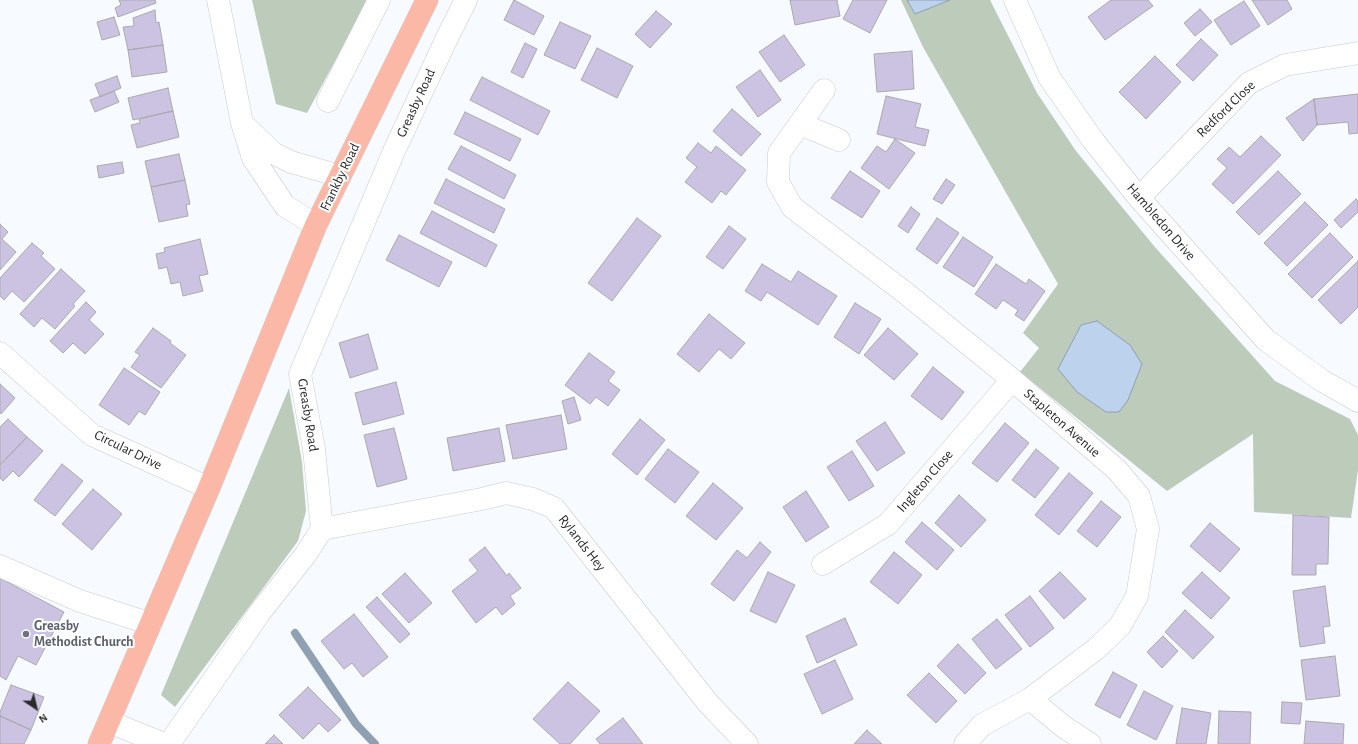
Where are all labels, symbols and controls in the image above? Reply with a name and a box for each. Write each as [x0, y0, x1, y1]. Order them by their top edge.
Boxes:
street label: Greasby Road [393, 66, 439, 140]
street label: Redford Close [1193, 77, 1259, 141]
street label: Frankby Road [316, 141, 364, 213]
street label: Hambledon Drive [1123, 180, 1199, 264]
street label: Greasby Road [294, 377, 322, 453]
street label: Stapleton Avenue [1020, 385, 1104, 461]
street label: Circular Drive [91, 426, 165, 474]
street label: Ingleton Close [893, 446, 957, 516]
street label: Rylands Hey [555, 511, 609, 575]
place label: Greasby Methodist Church [34, 618, 134, 650]
marker: Greasby Methodist Church [21, 629, 31, 639]
north arrow [16, 688, 56, 728]
text: N [37, 712, 49, 725]

